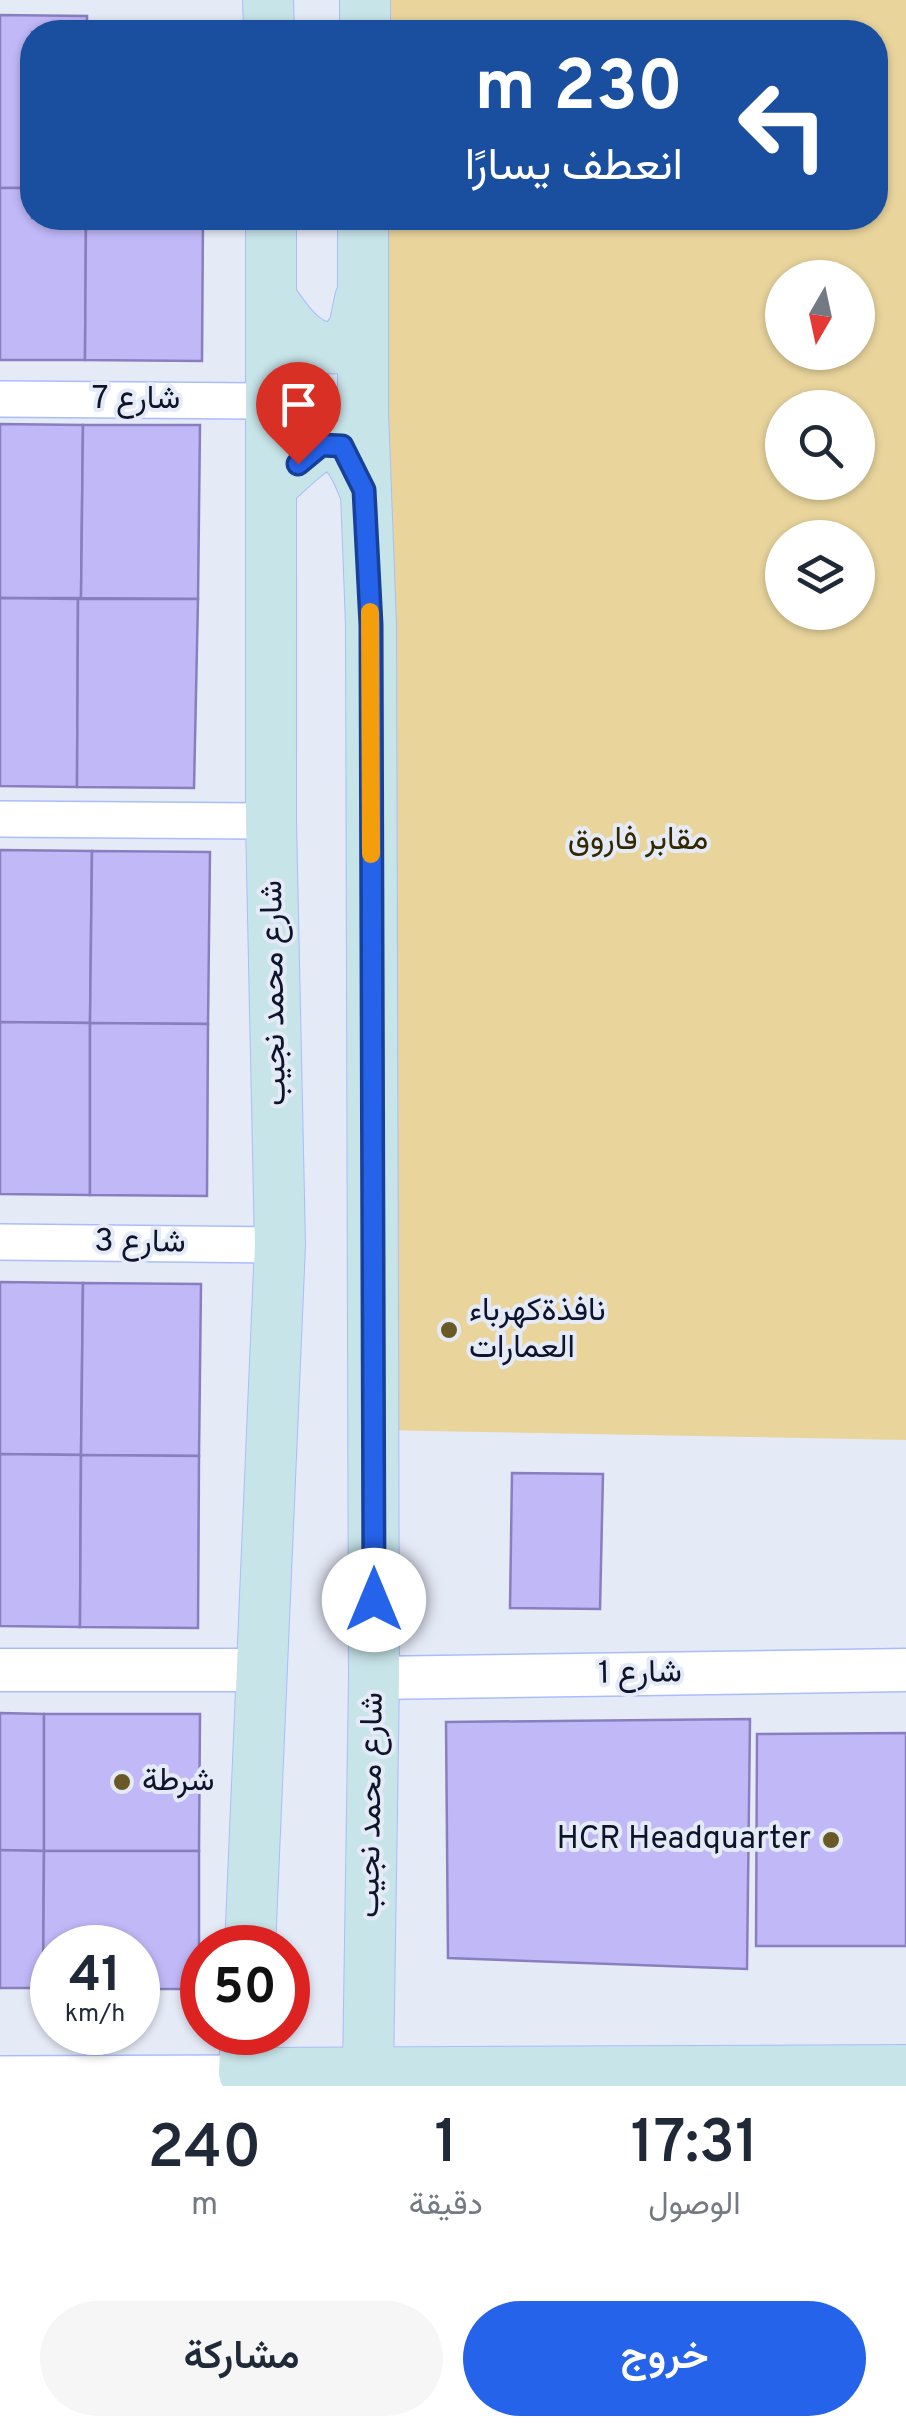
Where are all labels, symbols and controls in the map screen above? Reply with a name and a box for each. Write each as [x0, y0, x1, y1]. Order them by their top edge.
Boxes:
text: 230 m [474, 46, 683, 135]
icon: left [718, 60, 848, 190]
text: انعطف يسارًا [465, 139, 683, 196]
north arrow [765, 260, 875, 370]
map controls [765, 260, 875, 630]
pin [256, 362, 341, 465]
icon: arrive [271, 377, 326, 432]
street label: شارع 7 [92, 380, 180, 420]
button: search [765, 390, 875, 500]
button: layers [765, 520, 875, 630]
park label: مقابر فاروق [568, 821, 708, 861]
street label: شارع محمد نجيب [253, 880, 297, 1106]
street label: شارع 3 [94, 1222, 186, 1264]
place label: نافذةكهرباء العمارات [469, 1292, 606, 1369]
marker: نافذةكهرباء العمارات [438, 1319, 460, 1341]
position arrow [322, 1548, 426, 1652]
street label: شارع 1 [598, 1653, 682, 1695]
street label: شارع محمد نجيب [350, 1692, 394, 1918]
place label: شرطة [142, 1762, 215, 1802]
marker: شرطة [111, 1771, 133, 1793]
place label: HCR Headquarter [556, 1820, 811, 1860]
marker: HCR Headquarter [820, 1829, 842, 1851]
speed limit sign: 50 [180, 1925, 310, 2055]
text: 41 [69, 1946, 121, 2009]
text: km/h [65, 1999, 125, 2031]
text: 1 [434, 2108, 458, 2184]
text: 17:31 [630, 2108, 758, 2184]
text: 240 [148, 2113, 261, 2189]
text: m [191, 2186, 218, 2226]
text: دقيقة [409, 2186, 483, 2226]
text: الوصول [648, 2186, 741, 2226]
button: مشاركة [40, 2301, 443, 2416]
button: خروج [463, 2301, 866, 2416]

